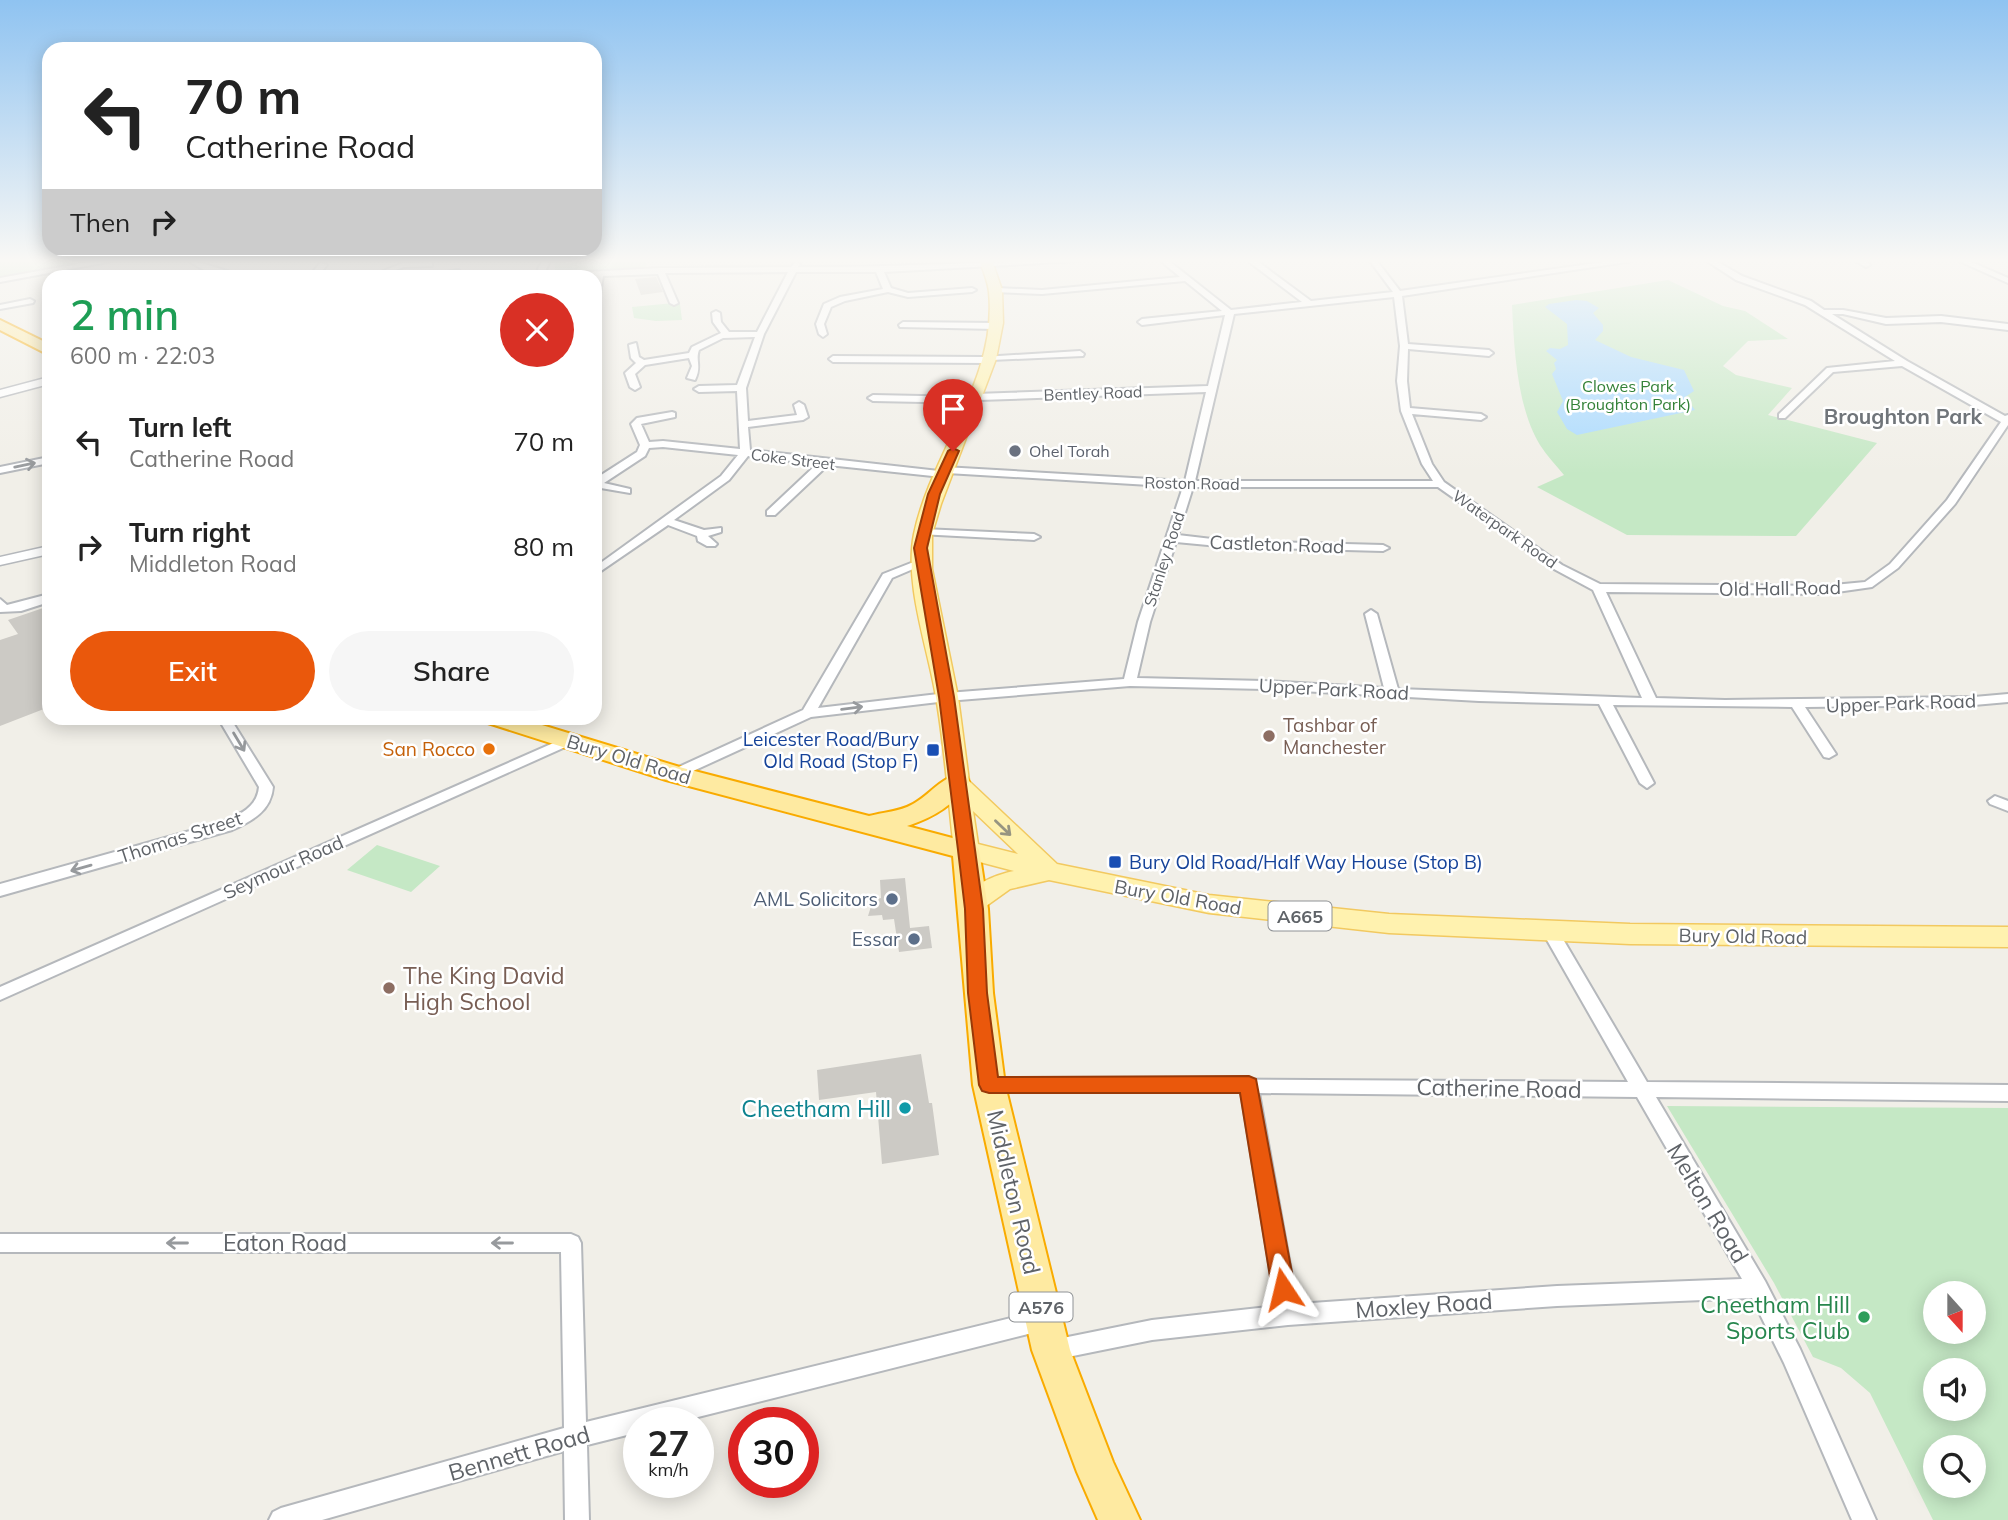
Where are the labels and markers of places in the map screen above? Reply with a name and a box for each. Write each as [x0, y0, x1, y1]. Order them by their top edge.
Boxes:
pin [923, 379, 983, 451]
place label: Ohel Torah [1029, 441, 1110, 461]
marker: Ohel Torah [1007, 443, 1023, 459]
place label: Tashbar of Manchester [1283, 713, 1386, 759]
place label: Leicester Road/Bury Old Road (Stop F) [743, 727, 919, 773]
marker: Tashbar of Manchester [1261, 728, 1277, 744]
place label: San Rocco [383, 737, 475, 761]
marker: San Rocco [481, 741, 497, 757]
marker: Leicester Road/Bury Old Road (Stop F) [925, 742, 941, 758]
place label: Bury Old Road/Half Way House (Stop B) [1129, 850, 1483, 874]
marker: Bury Old Road/Half Way House (Stop B) [1107, 854, 1123, 870]
place label: AML Solicitors [753, 887, 878, 911]
marker: AML Solicitors [884, 891, 900, 907]
place label: Essar [852, 927, 900, 951]
marker: Essar [906, 931, 922, 947]
place label: The King David High School [403, 961, 565, 1016]
marker: The King David High School [381, 980, 397, 996]
place label: Cheetham Hill [741, 1094, 891, 1123]
marker: Cheetham Hill [897, 1100, 913, 1116]
place label: Cheetham Hill Sports Club [1700, 1290, 1850, 1345]
marker: Cheetham Hill Sports Club [1856, 1309, 1872, 1325]

